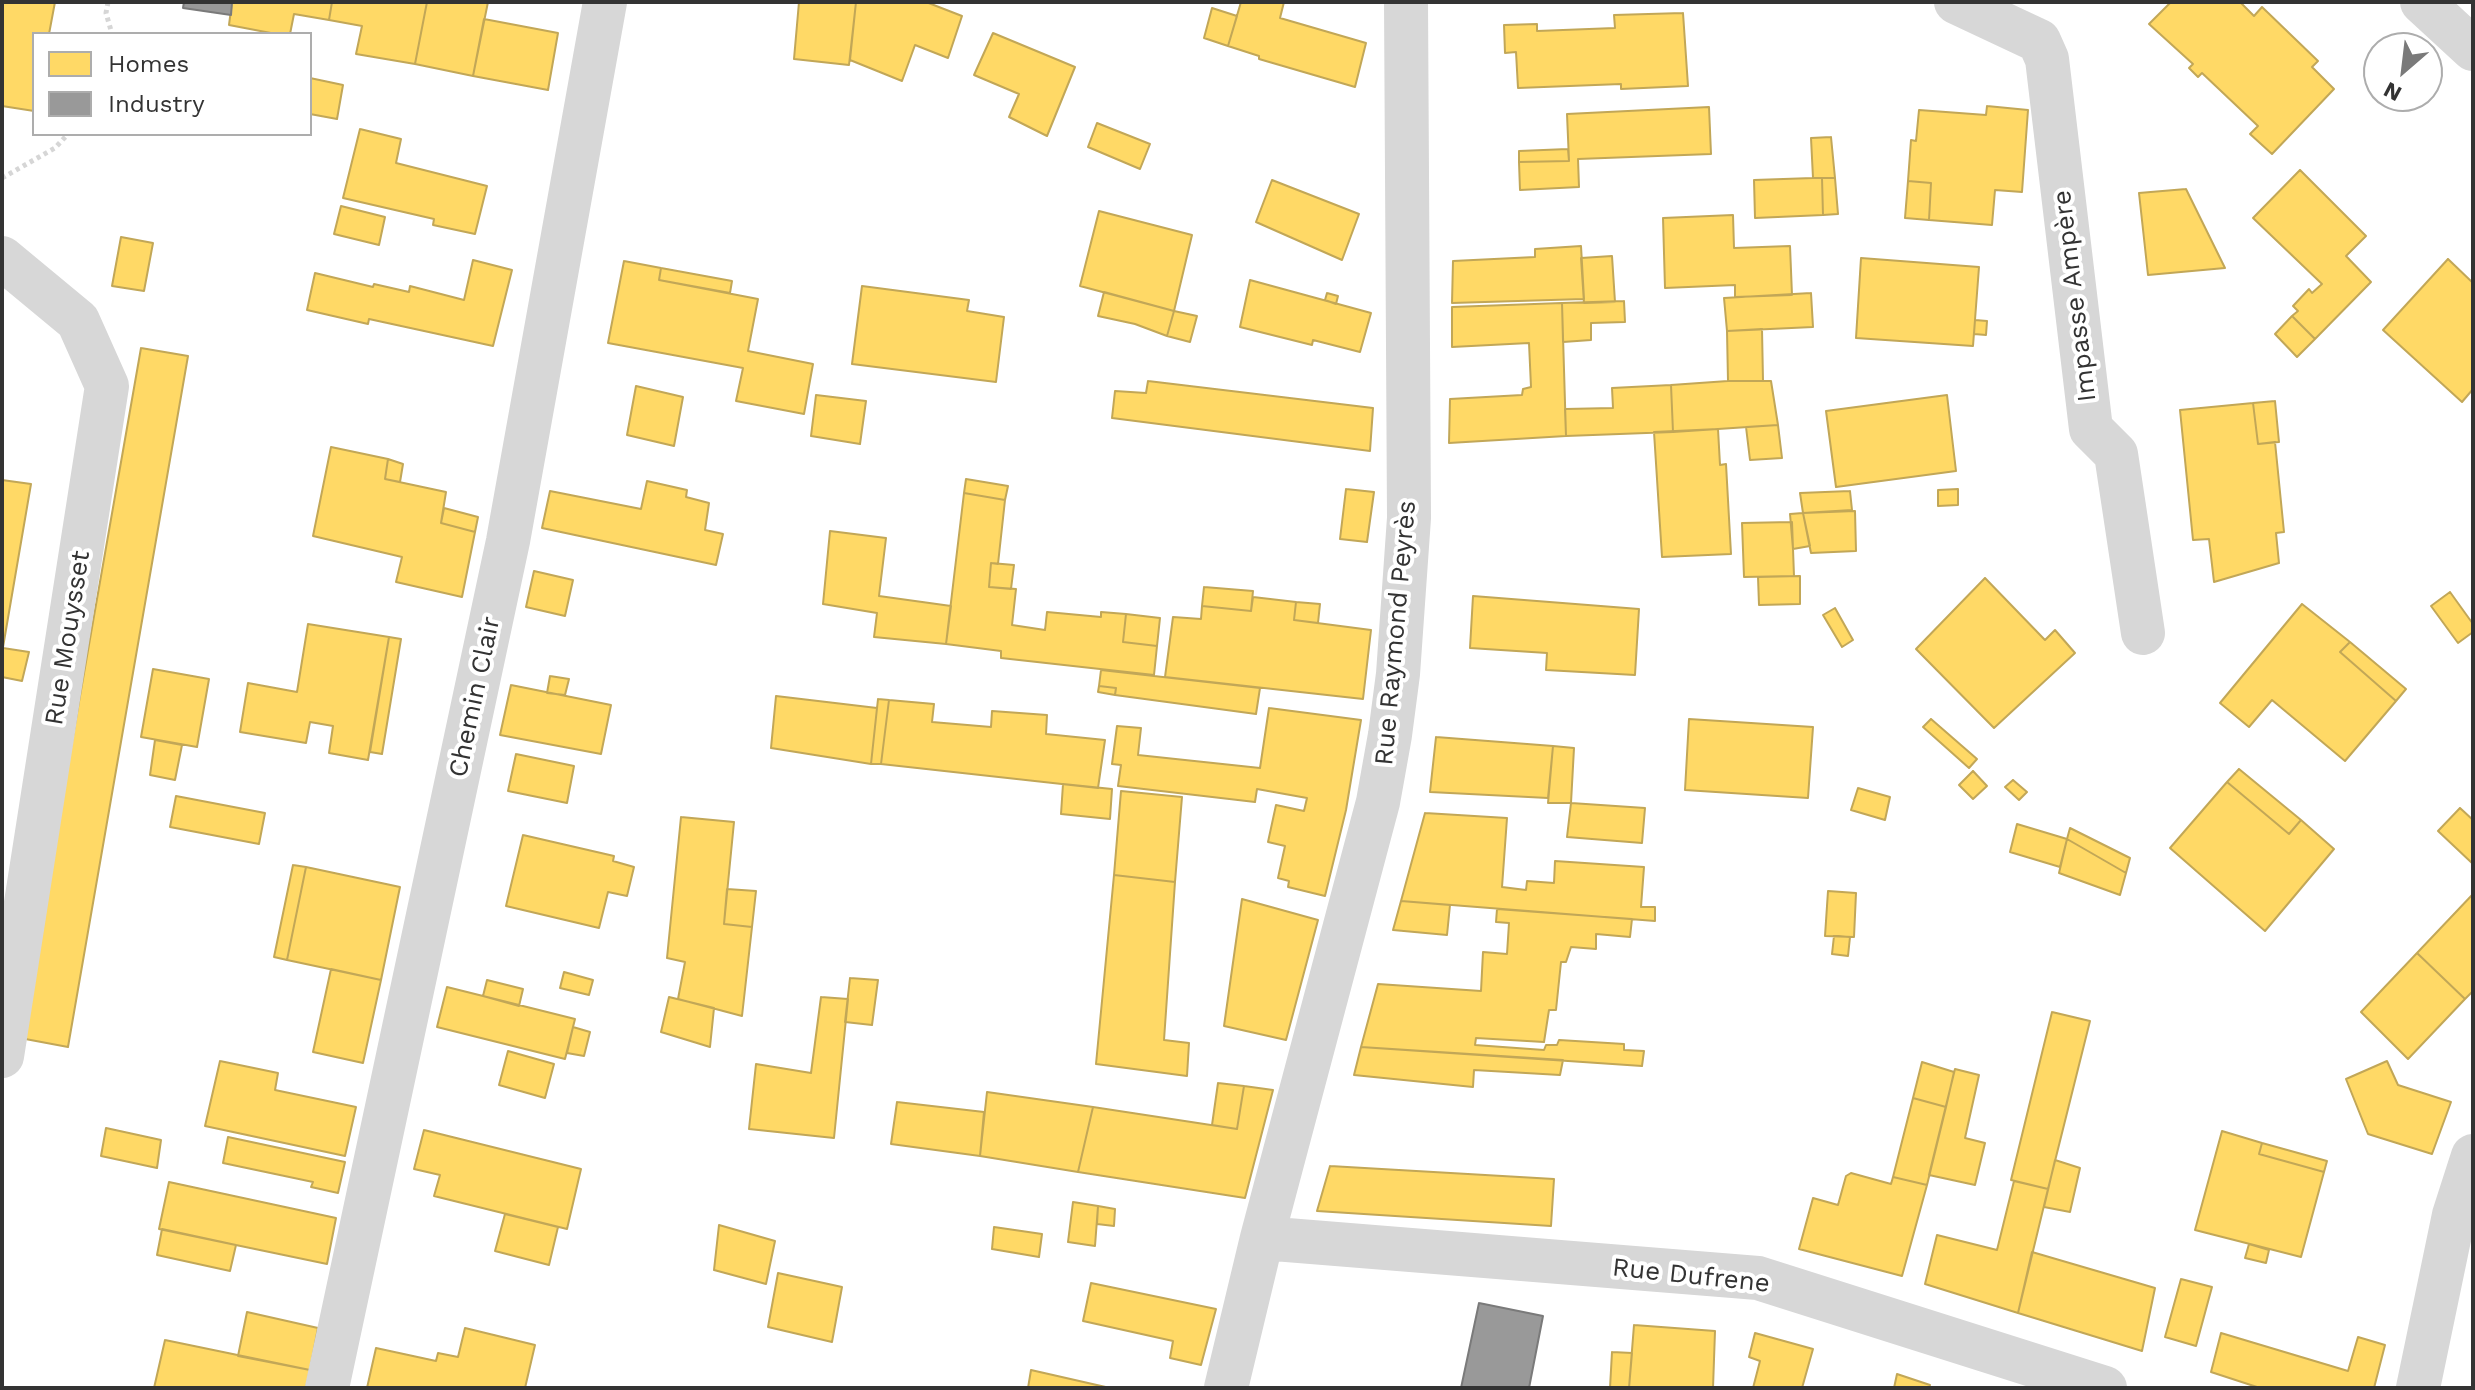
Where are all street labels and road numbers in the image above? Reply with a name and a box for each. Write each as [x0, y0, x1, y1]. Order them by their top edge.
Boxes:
street label: Impasse Ampère [2047, 188, 2103, 404]
street label: Rue Raymond Peyrès [1369, 499, 1423, 767]
street label: Rue Mouysset [39, 548, 97, 728]
street label: Chemin Clair [443, 614, 507, 780]
street label: Rue Dufrene [1611, 1252, 1771, 1300]

